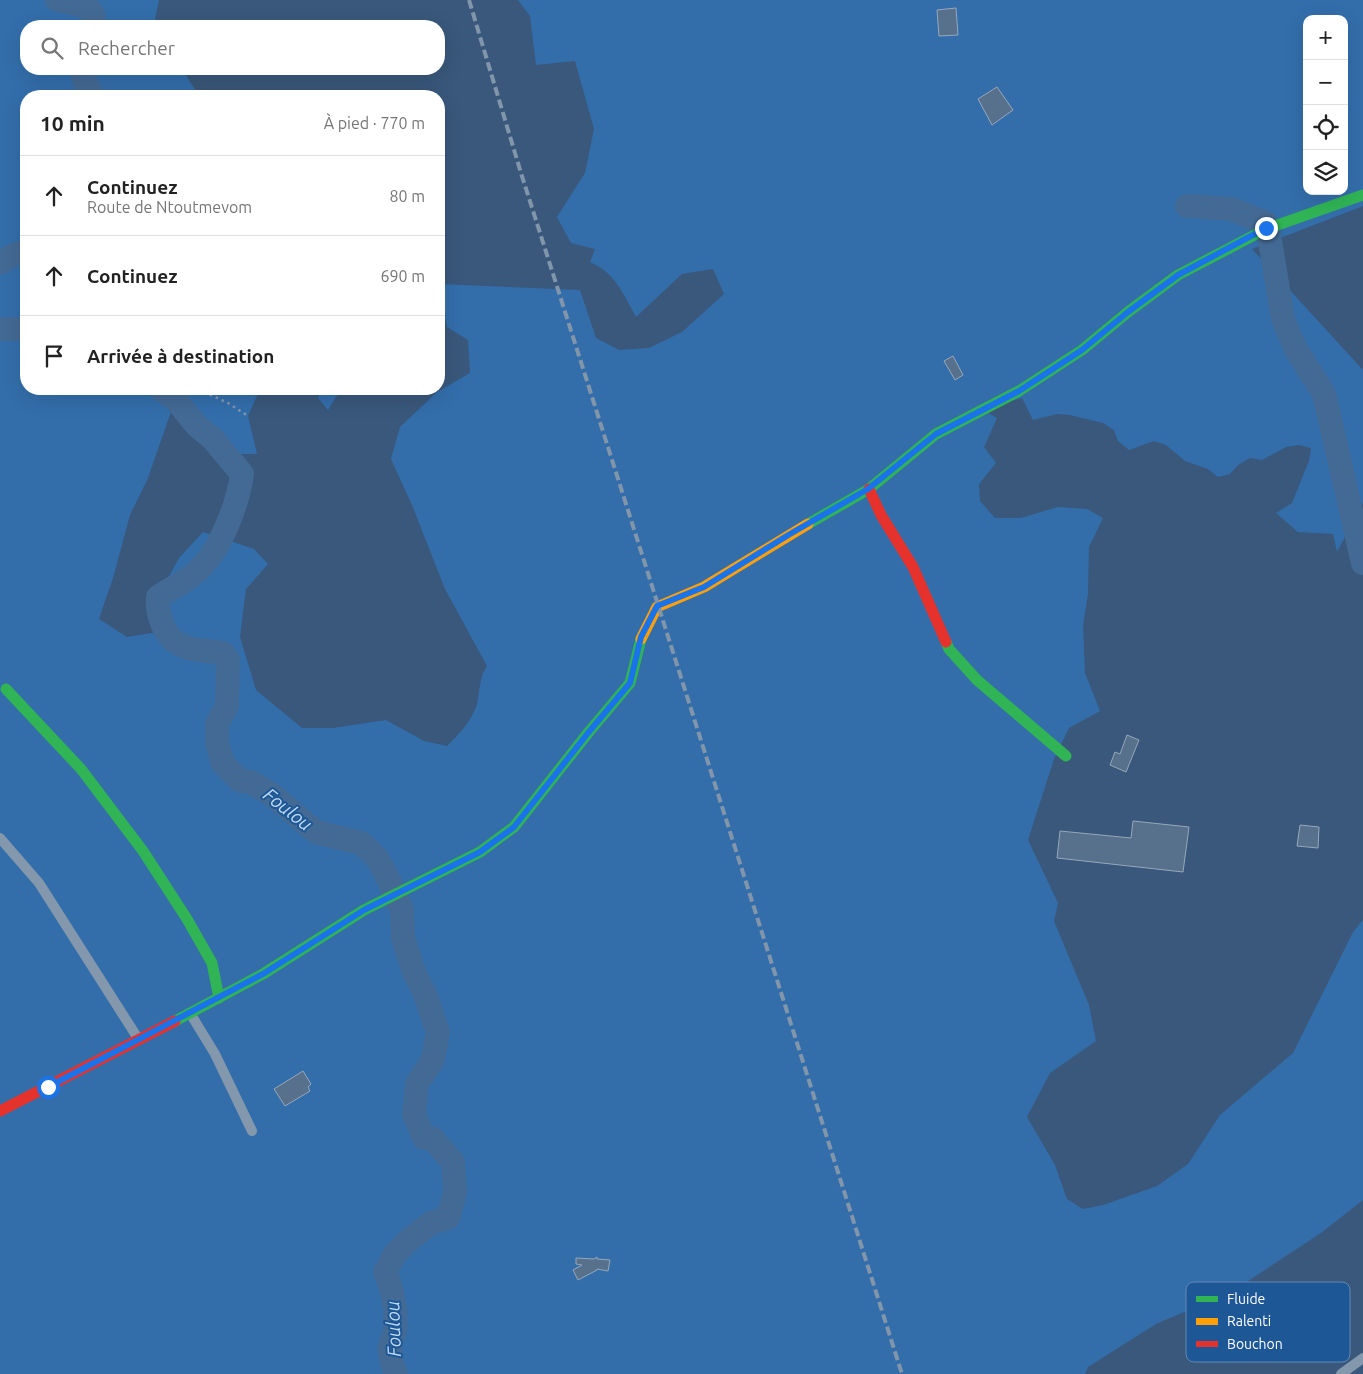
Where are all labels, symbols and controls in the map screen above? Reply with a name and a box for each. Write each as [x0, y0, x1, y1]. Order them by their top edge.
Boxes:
map controls [1303, 15, 1348, 195]
button: + [1303, 15, 1348, 60]
search box [20, 20, 445, 75]
icon: search [38, 34, 66, 62]
text: Rechercher [78, 37, 175, 59]
button: − [1303, 60, 1348, 105]
button: locate [1303, 105, 1348, 150]
text: 10 min [40, 111, 105, 135]
text: À pied · 770 m [324, 114, 425, 132]
button: layers [1303, 150, 1348, 195]
text: Continuez [87, 176, 177, 198]
icon: ahead [40, 182, 68, 210]
text: 80 m [389, 187, 425, 205]
text: Route de Ntoutmevom [87, 198, 252, 216]
route end [1255, 217, 1278, 240]
icon: ahead [40, 262, 68, 290]
text: Continuez [87, 265, 177, 287]
text: 690 m [380, 267, 425, 285]
icon: arrive [40, 342, 68, 370]
text: Arrivée à destination [87, 345, 274, 367]
water label: Foulou [259, 783, 317, 835]
route start [37, 1076, 60, 1099]
legend [1186, 1282, 1350, 1362]
text: Fluide [1227, 1291, 1265, 1307]
water label: Foulou [381, 1301, 405, 1357]
text: Ralenti [1227, 1313, 1271, 1329]
text: Bouchon [1227, 1336, 1283, 1352]

